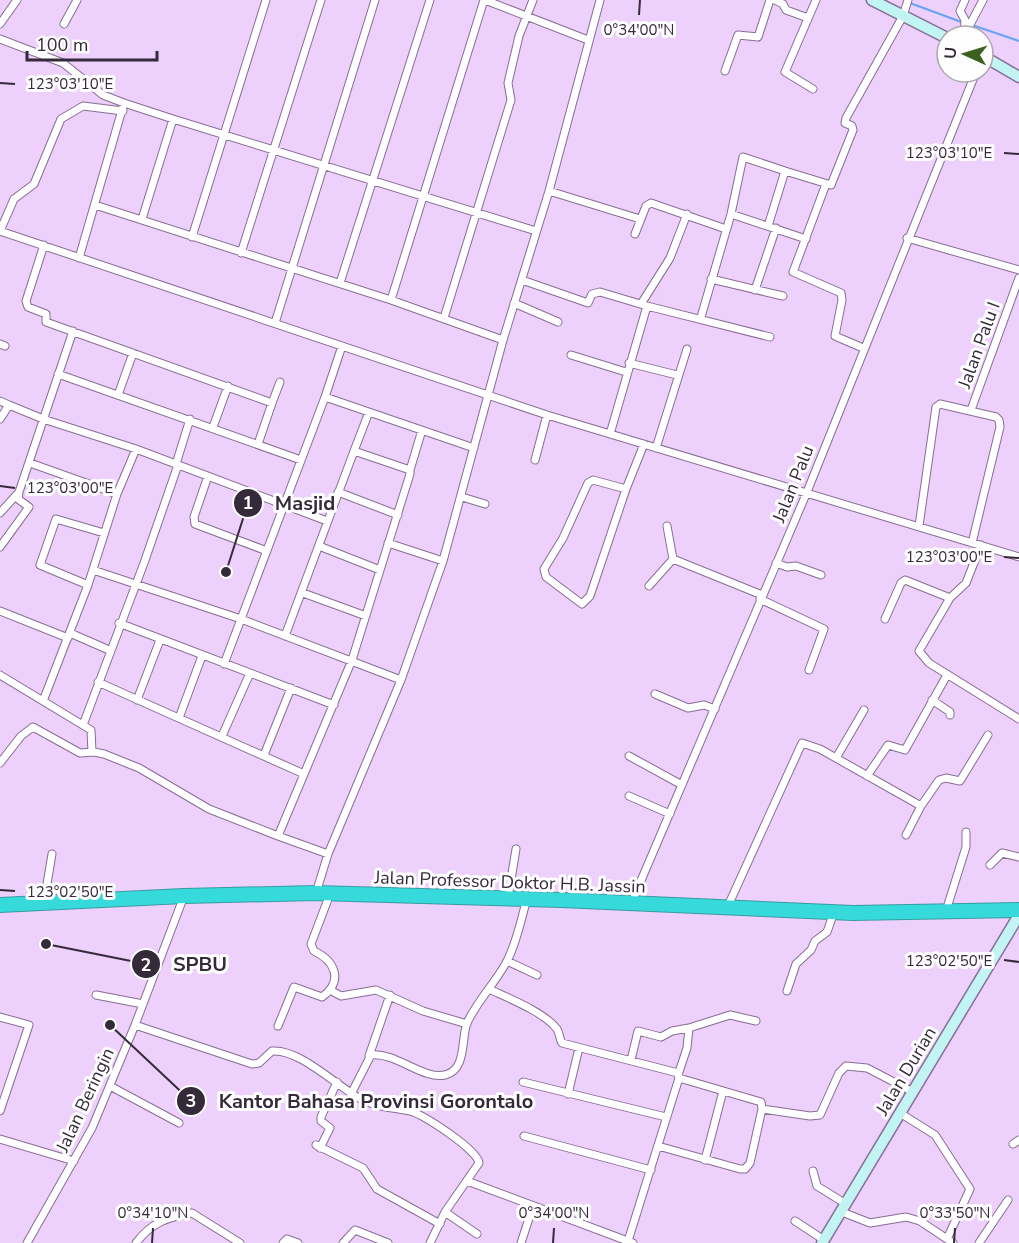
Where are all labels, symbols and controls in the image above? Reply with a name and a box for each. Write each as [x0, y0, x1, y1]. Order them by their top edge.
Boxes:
text: 0°34'00"N [604, 20, 674, 40]
scale bar [27, 24, 158, 62]
north arrow [935, 24, 995, 84]
text: 100 m [36, 33, 88, 57]
text: U [940, 46, 962, 60]
text: 123°03'10"E [27, 74, 113, 94]
text: 123°03'10"E [906, 143, 992, 163]
street label: Jalan Palu I [952, 298, 1006, 392]
street label: Jalan Palu [766, 442, 819, 527]
text: 123°03'00"E [27, 478, 113, 498]
callout: Masjid [233, 484, 348, 522]
text: Masjid [275, 490, 335, 517]
text: 1 [243, 491, 253, 515]
text: 123°03'00"E [906, 547, 992, 567]
street label: Jalan Professor Doktor H.B. Jassin [373, 865, 646, 899]
text: 123°02'50"E [27, 882, 113, 902]
callout: SPBU [131, 945, 239, 983]
text: SPBU [173, 951, 227, 978]
text: 123°02'50"E [906, 951, 992, 971]
text: 2 [141, 953, 151, 977]
street label: Jalan Durian [870, 1022, 942, 1120]
street label: Jalan Beringin [50, 1044, 120, 1157]
callout: Kantor Bahasa Provinsi Gorontalo [176, 1082, 545, 1120]
text: Kantor Bahasa Provinsi Gorontalo [219, 1088, 533, 1115]
text: 3 [186, 1089, 196, 1113]
text: 0°34'10"N [118, 1203, 188, 1223]
text: 0°34'00"N [519, 1203, 589, 1223]
text: 0°33'50"N [920, 1203, 990, 1223]

